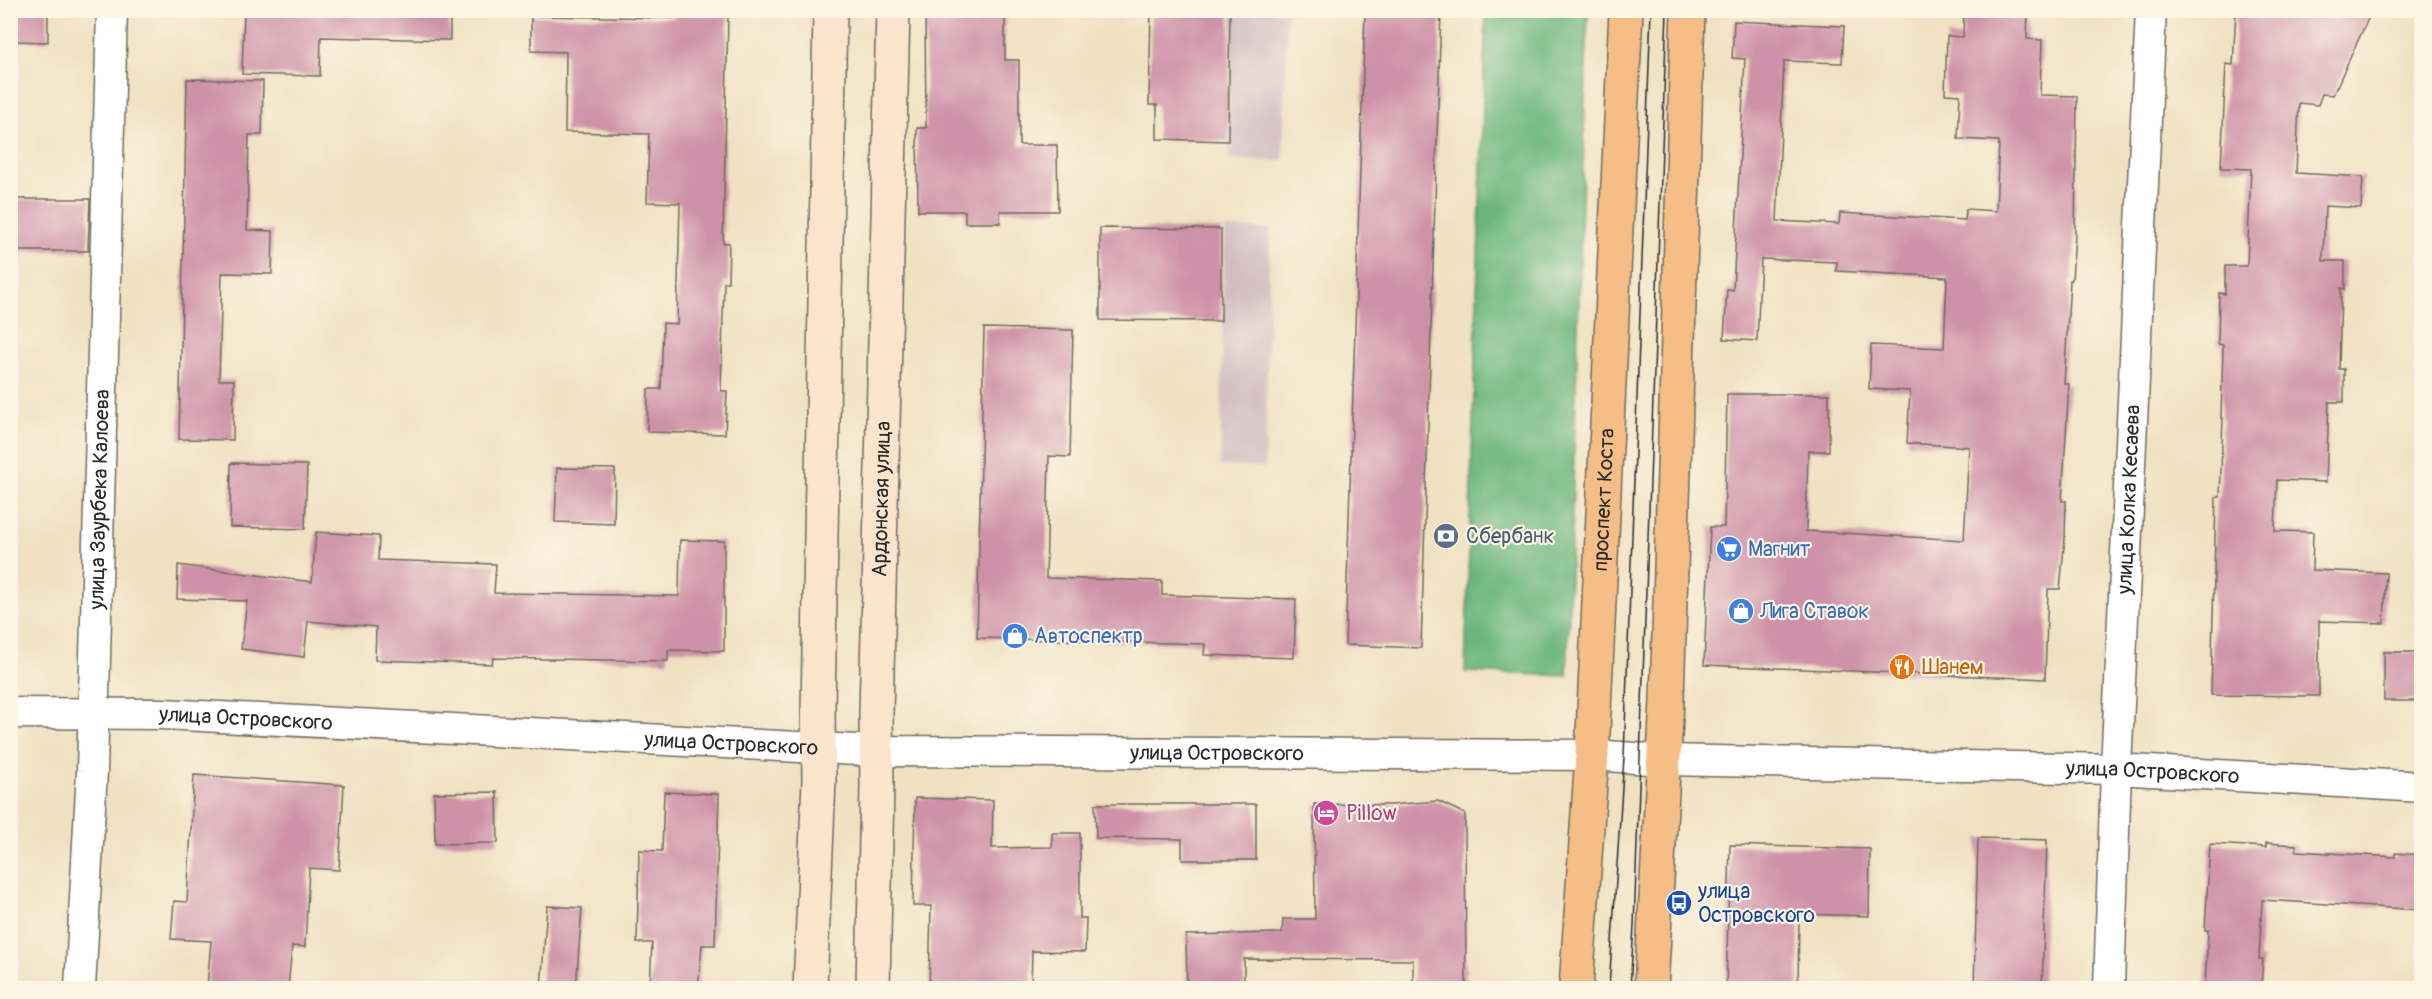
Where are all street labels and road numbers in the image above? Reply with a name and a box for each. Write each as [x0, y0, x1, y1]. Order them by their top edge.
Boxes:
street label: улица Заурбека Калоева [83, 389, 116, 611]
street label: улица Колка Кесаева [2111, 404, 2147, 596]
street label: Ардонская улица [866, 421, 897, 577]
street label: проспект Коста [1587, 428, 1621, 572]
street label: улица Островского [157, 701, 333, 737]
street label: улица Островского [643, 726, 819, 762]
street label: улица Островского [1129, 739, 1304, 767]
street label: улица Островского [2065, 755, 2240, 790]

